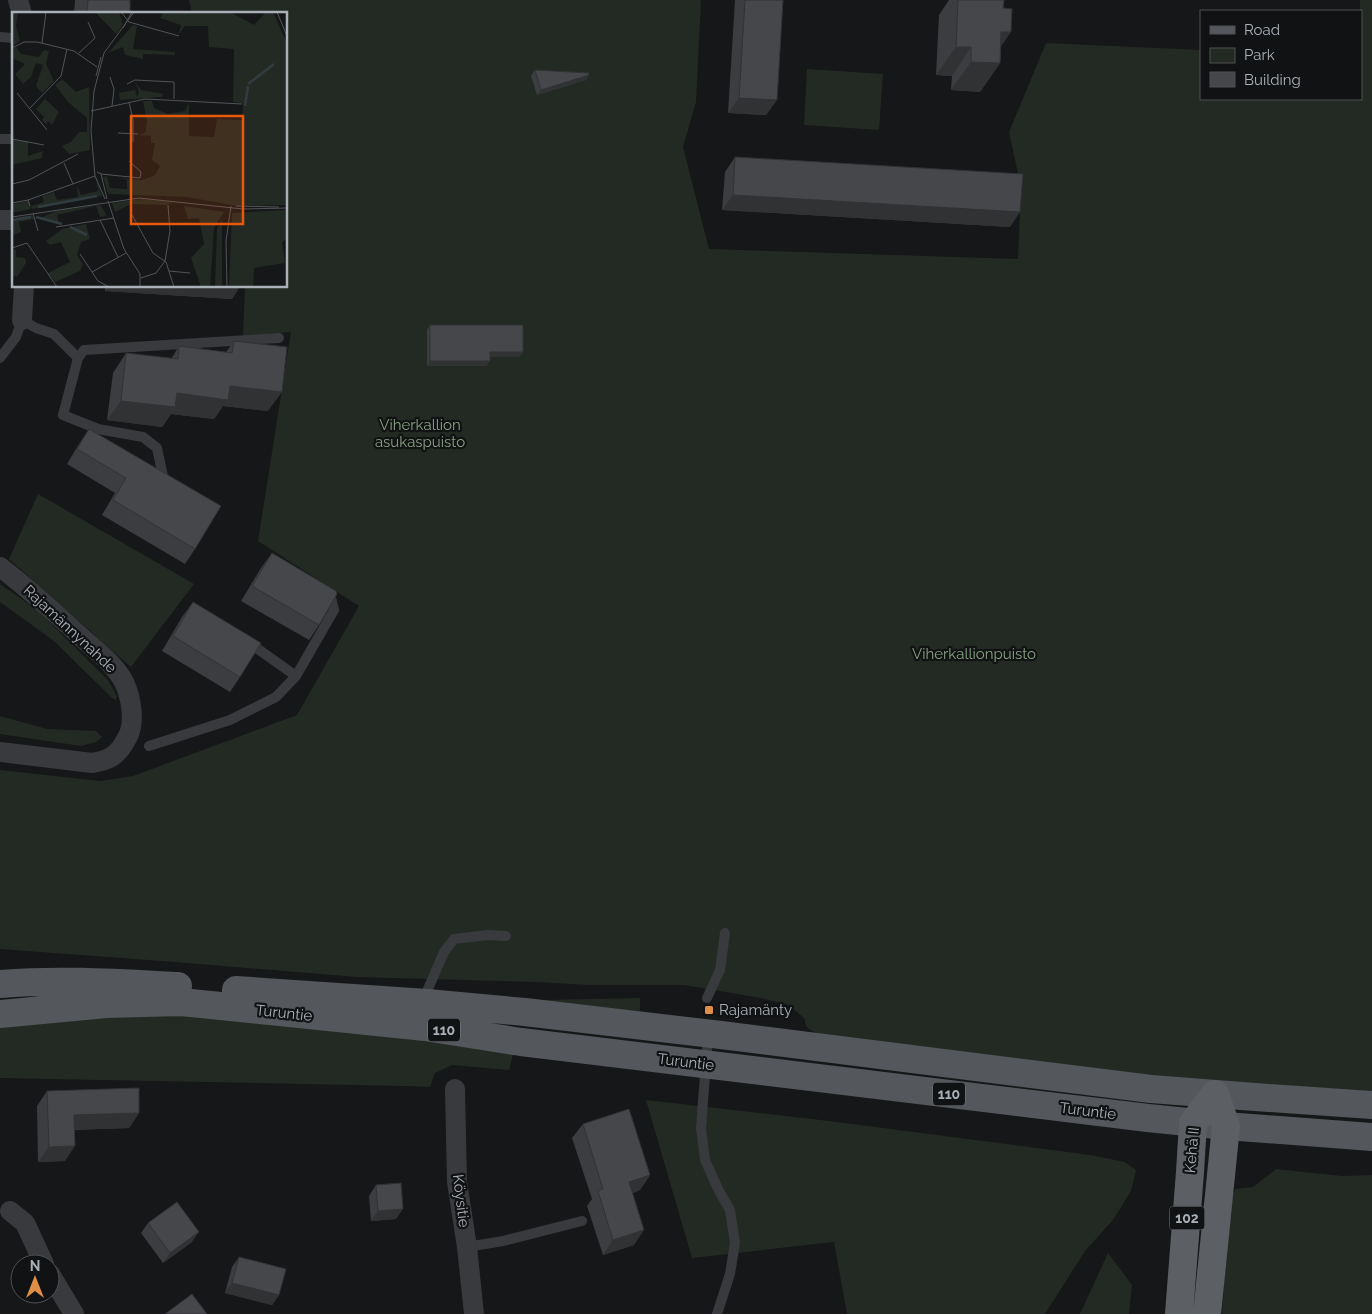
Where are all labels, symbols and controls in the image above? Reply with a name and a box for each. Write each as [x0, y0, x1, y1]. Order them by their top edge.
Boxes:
legend [1200, 10, 1362, 100]
inset map [12, 12, 288, 288]
text: Road [1244, 21, 1280, 39]
text: Park [1244, 46, 1275, 64]
text: Building [1244, 71, 1301, 89]
park label: Viherkallion asukaspuisto [375, 416, 465, 451]
street label: Rajamännynahde [20, 581, 120, 677]
park label: Viherkallionpuisto [912, 645, 1036, 663]
street label: Turuntie [255, 1001, 313, 1025]
place label: Rajamänty [719, 1001, 792, 1019]
marker: Rajamänty [703, 1004, 715, 1016]
road number: 110 [428, 1018, 460, 1042]
street label: Turuntie [657, 1050, 715, 1074]
road number: 110 [933, 1082, 965, 1106]
street label: Turuntie [1059, 1099, 1117, 1123]
street label: Kehä II [1181, 1126, 1203, 1174]
street label: Köysitie [449, 1173, 473, 1229]
road number: 102 [1170, 1206, 1204, 1230]
north arrow [10, 1254, 60, 1304]
text: N [30, 1258, 40, 1274]

